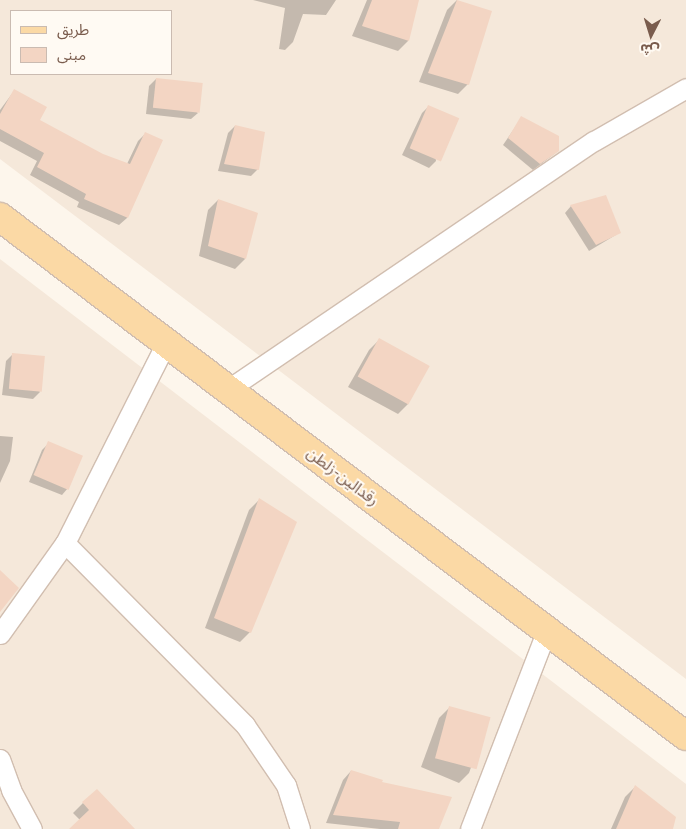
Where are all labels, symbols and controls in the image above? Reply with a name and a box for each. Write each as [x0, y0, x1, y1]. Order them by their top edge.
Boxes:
legend [10, 10, 172, 75]
north arrow [626, 10, 676, 60]
text: طريق [57, 20, 89, 39]
text: ش [639, 40, 660, 60]
text: مبنى [57, 45, 86, 64]
street label: رقدالين-زلطن [303, 443, 383, 509]

